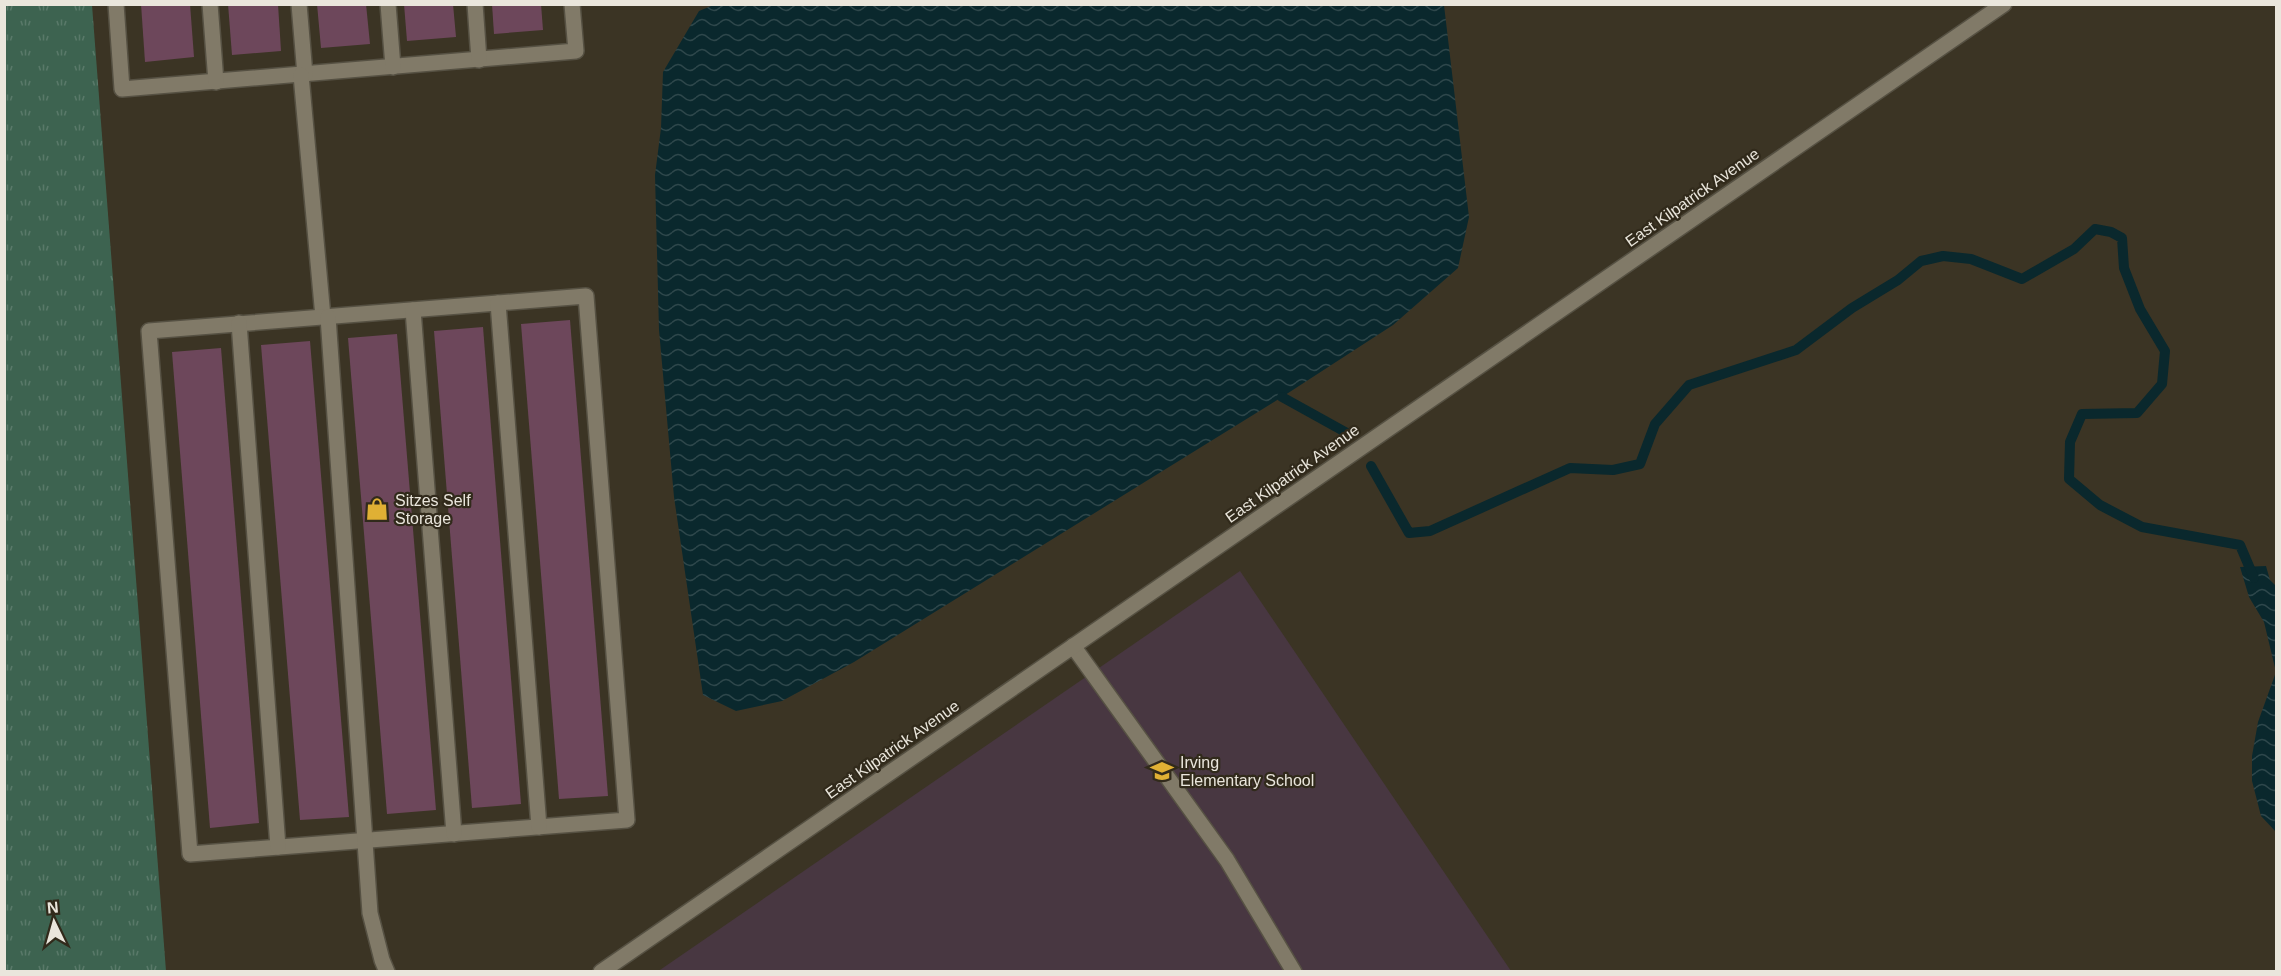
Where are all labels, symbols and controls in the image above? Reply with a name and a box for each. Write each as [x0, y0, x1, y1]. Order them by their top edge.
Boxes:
street label: East Kilpatrick Avenue [1622, 145, 1762, 250]
street label: East Kilpatrick Avenue [1222, 421, 1362, 526]
place label: Sitzes Self Storage [395, 492, 471, 527]
shop icon: Sitzes Self Storage [364, 496, 390, 522]
street label: East Kilpatrick Avenue [822, 697, 962, 802]
place label: Irving Elementary School [1180, 754, 1314, 789]
school or university icon: Irving Elementary School [1149, 758, 1175, 784]
north arrow [24, 892, 84, 952]
text: N [46, 899, 59, 917]

